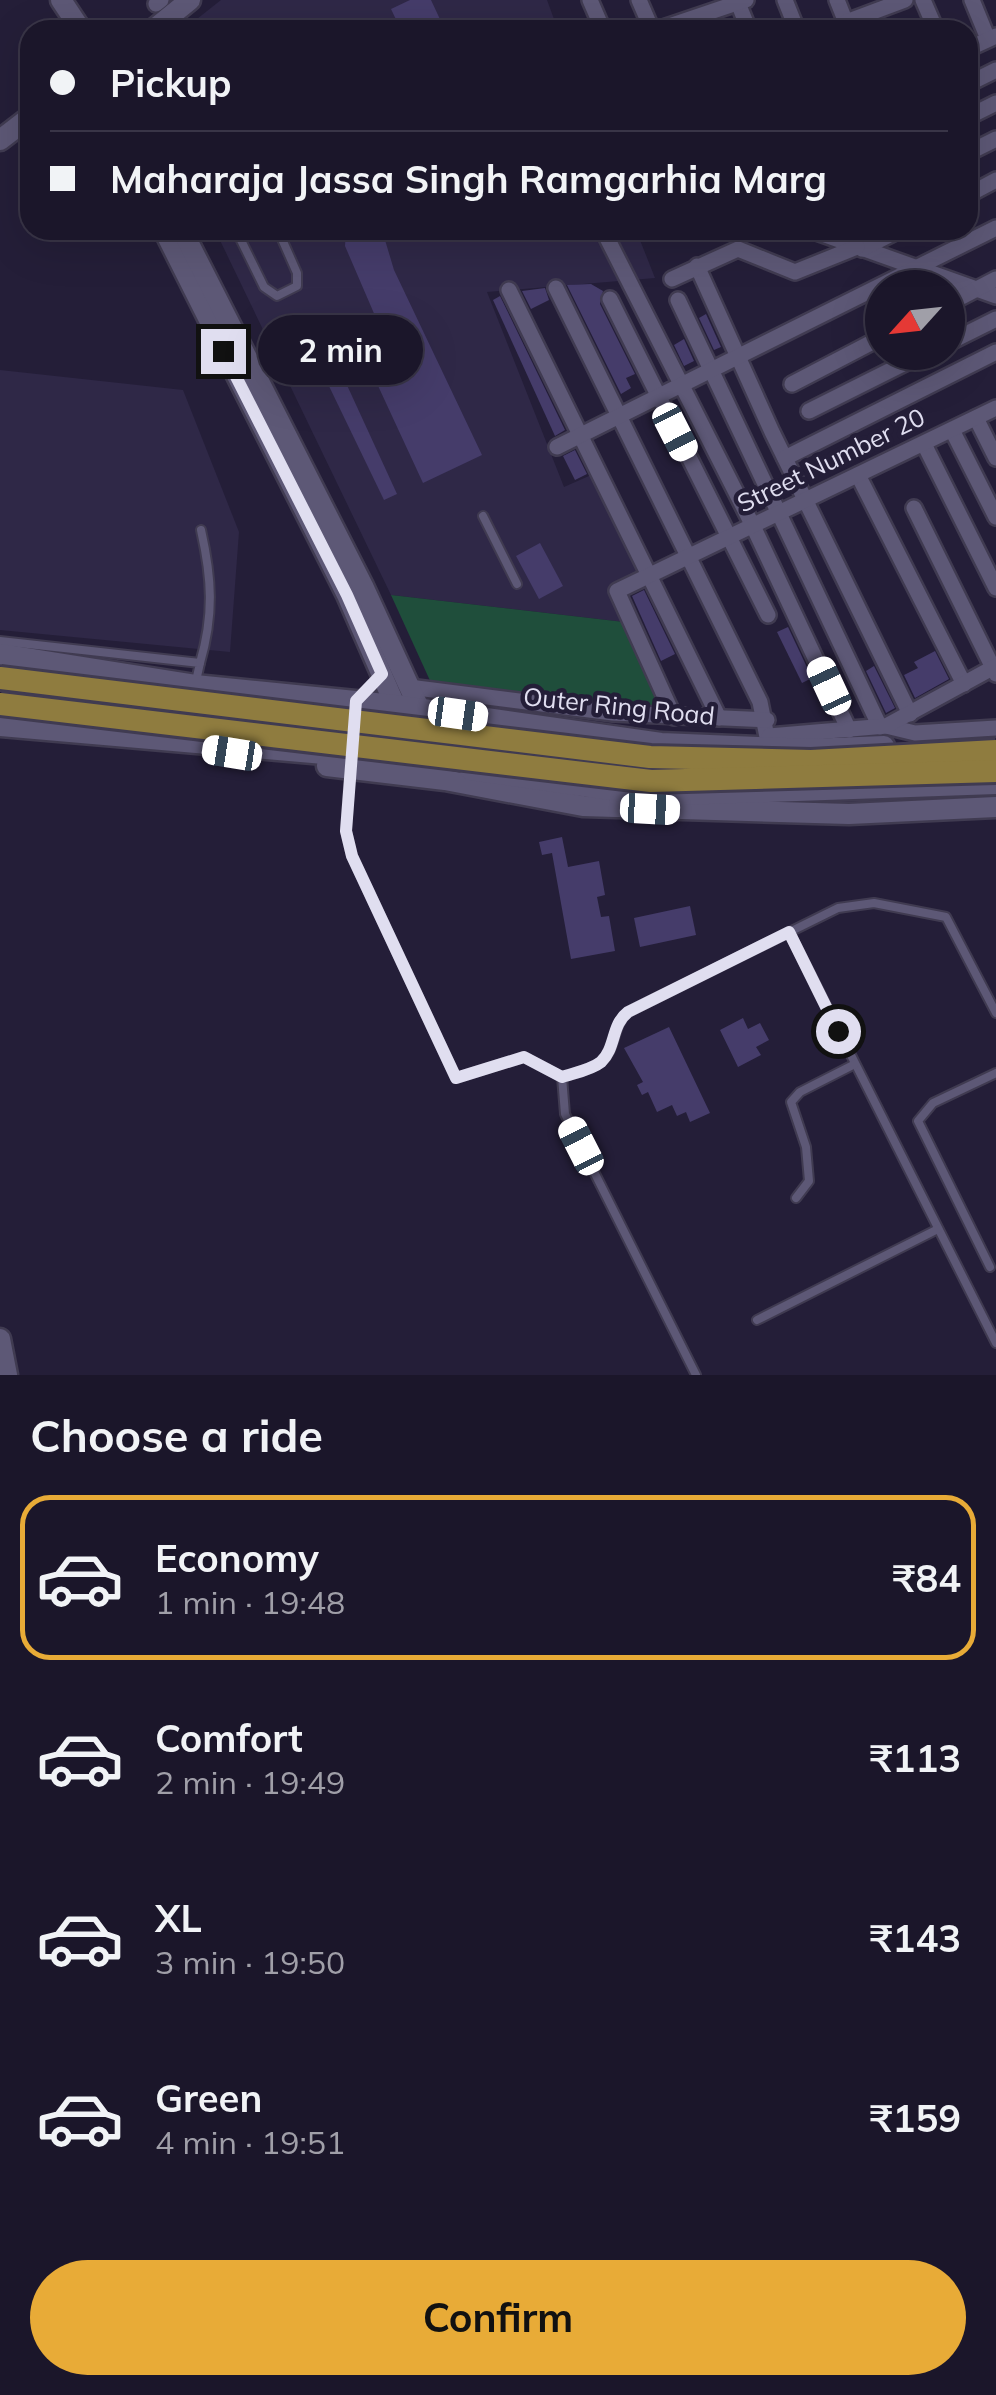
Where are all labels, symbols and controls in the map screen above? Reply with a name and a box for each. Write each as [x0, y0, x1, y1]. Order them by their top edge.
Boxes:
text: Pickup [110, 59, 232, 107]
text: Maharaja Jassa Singh Ramgarhia Marg [110, 155, 827, 203]
north arrow [865, 270, 965, 370]
map controls [865, 270, 965, 370]
callout: 2 min [258, 316, 423, 386]
route end [201, 329, 246, 374]
text: 2 min [298, 330, 383, 370]
car [648, 398, 702, 466]
street label: Street Number 20 [732, 401, 930, 518]
car [803, 652, 855, 720]
street label: Outer Ring Road [522, 680, 716, 731]
car [426, 695, 490, 733]
car [200, 733, 264, 773]
car [619, 792, 681, 826]
route start [816, 1009, 861, 1054]
car [554, 1112, 608, 1180]
text: Choose a ride [30, 1407, 323, 1463]
icon: car [35, 1533, 125, 1623]
text: Economy [155, 1534, 319, 1582]
text: ₹84 [893, 1554, 961, 1602]
text: 1 min · 19:48 [155, 1582, 345, 1622]
icon: car [35, 1713, 125, 1803]
text: Comfort [155, 1714, 303, 1762]
text: ₹113 [870, 1734, 961, 1782]
text: 2 min · 19:49 [155, 1762, 345, 1802]
icon: car [35, 1893, 125, 1983]
text: XL [155, 1894, 202, 1942]
text: ₹143 [870, 1914, 961, 1962]
text: 3 min · 19:50 [155, 1942, 345, 1982]
icon: car [35, 2073, 125, 2163]
text: Green [155, 2074, 262, 2122]
text: ₹159 [870, 2094, 961, 2142]
text: 4 min · 19:51 [155, 2122, 345, 2162]
button: Confirm [30, 2260, 966, 2375]

